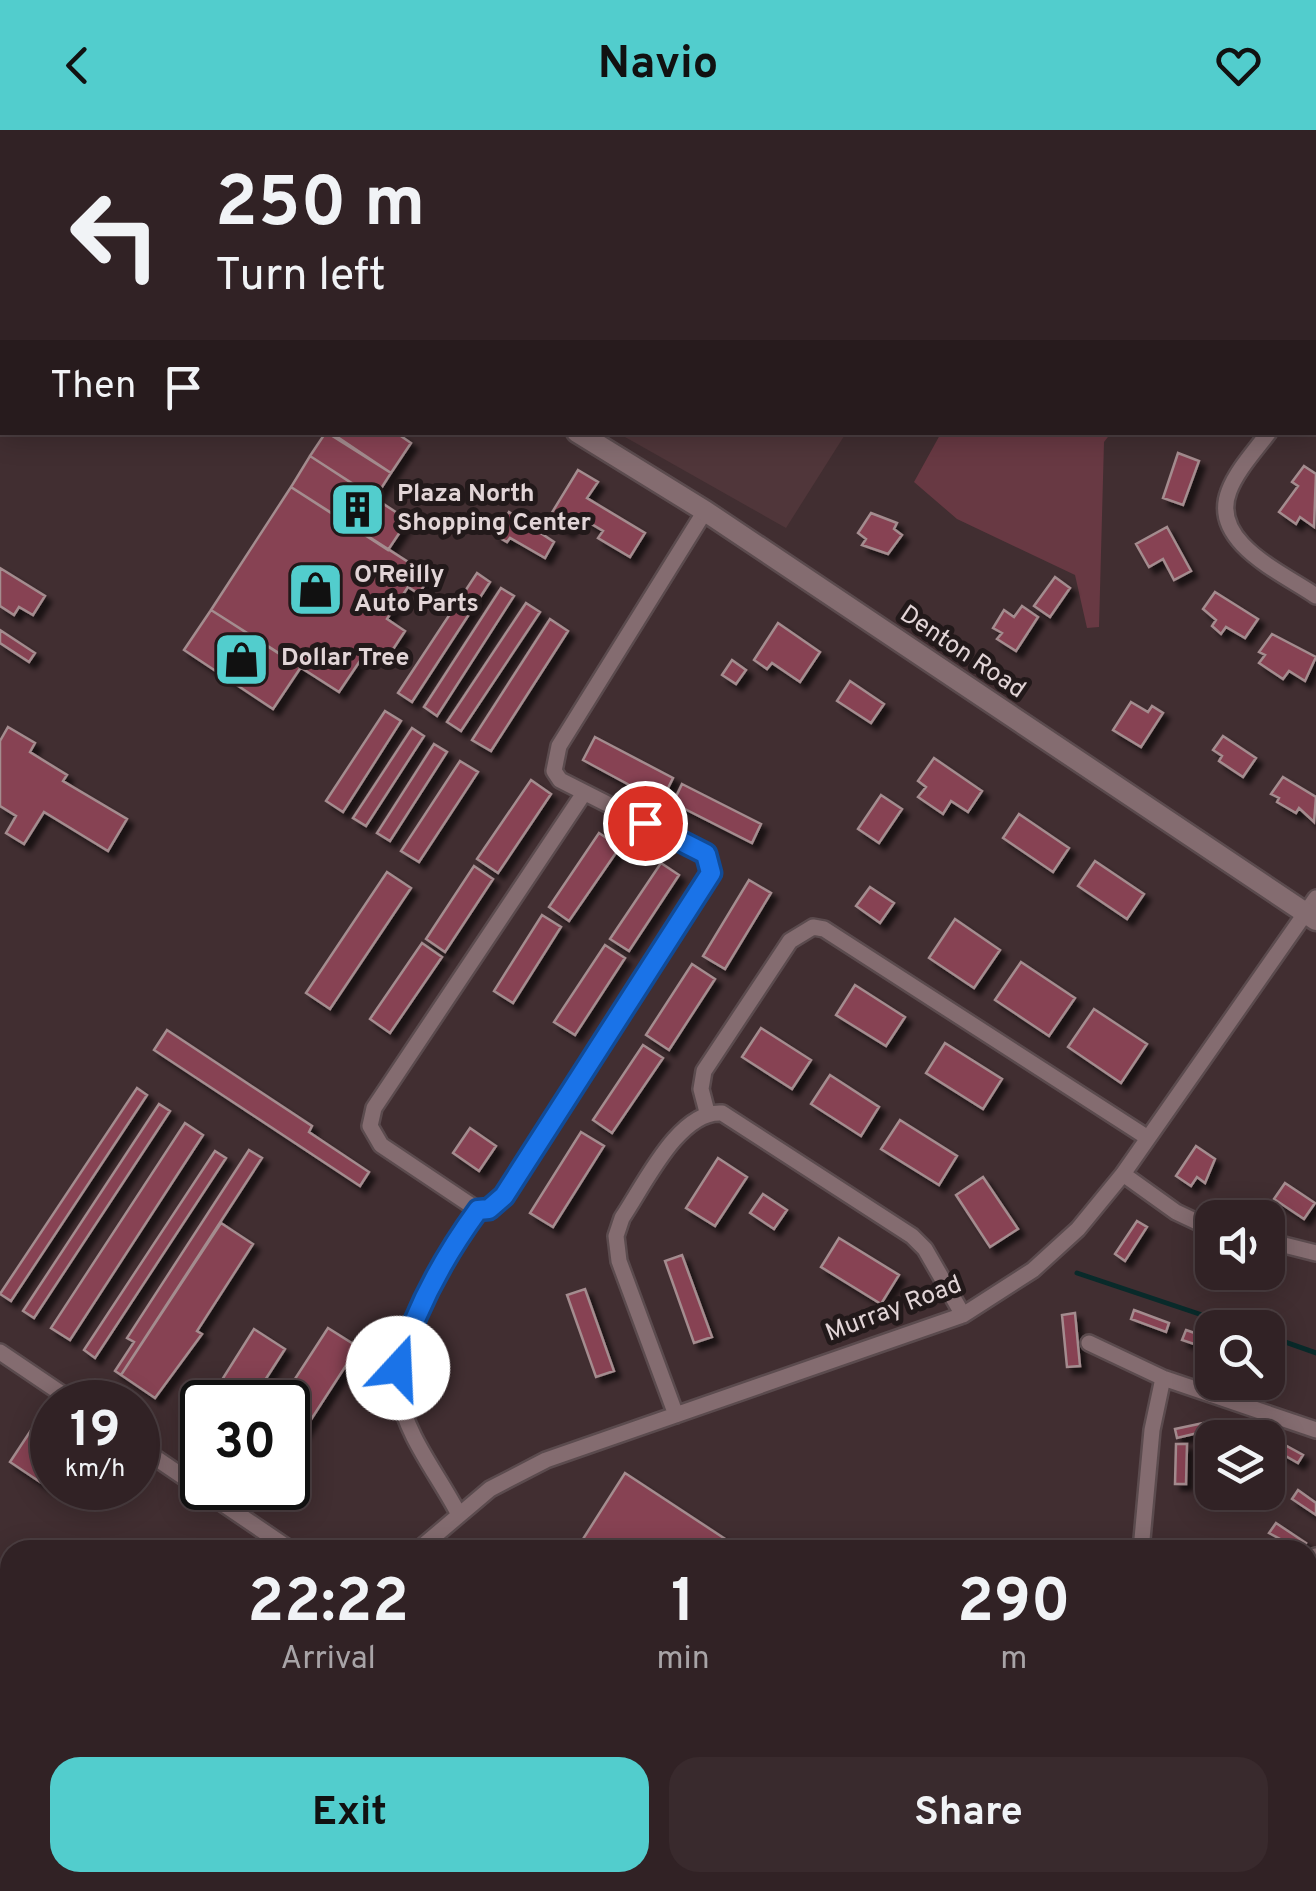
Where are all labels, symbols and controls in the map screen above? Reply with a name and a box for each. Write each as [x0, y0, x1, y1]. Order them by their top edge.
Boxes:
text: Navio [598, 37, 718, 94]
icon: back [50, 38, 105, 93]
icon: heart [1211, 38, 1266, 93]
text: 250 m [215, 162, 425, 251]
icon: left [50, 170, 180, 300]
text: Turn left [215, 249, 386, 306]
icon: arrive [156, 360, 211, 415]
text: Then [50, 363, 136, 412]
building icon: Plaza North Shopping Center [328, 479, 388, 539]
place label: Plaza North Shopping Center [397, 479, 592, 540]
shop icon: O'Reilly Auto Parts [285, 560, 345, 620]
place label: O'Reilly Auto Parts [354, 560, 479, 621]
street label: Denton Road [893, 599, 1031, 707]
shop icon: Dollar Tree [212, 629, 272, 689]
place label: Dollar Tree [281, 643, 409, 675]
pin [603, 781, 688, 866]
icon: arrive [618, 796, 673, 851]
map controls [1195, 1200, 1285, 1510]
button: sound [1195, 1200, 1285, 1290]
street label: Murray Road [821, 1269, 967, 1351]
button: search [1195, 1310, 1285, 1400]
position arrow [346, 1316, 450, 1420]
speed limit sign: 30 [180, 1380, 310, 1510]
text: 19 [70, 1401, 120, 1464]
button: layers [1195, 1420, 1285, 1510]
text: km/h [65, 1454, 125, 1486]
text: 22:22 [248, 1567, 409, 1643]
text: 1 [671, 1567, 695, 1643]
text: 290 [957, 1567, 1070, 1643]
text: Arrival [281, 1640, 376, 1680]
text: min [656, 1640, 710, 1680]
text: m [1000, 1640, 1027, 1680]
button: Exit [50, 1757, 649, 1872]
button: Share [669, 1757, 1268, 1872]

